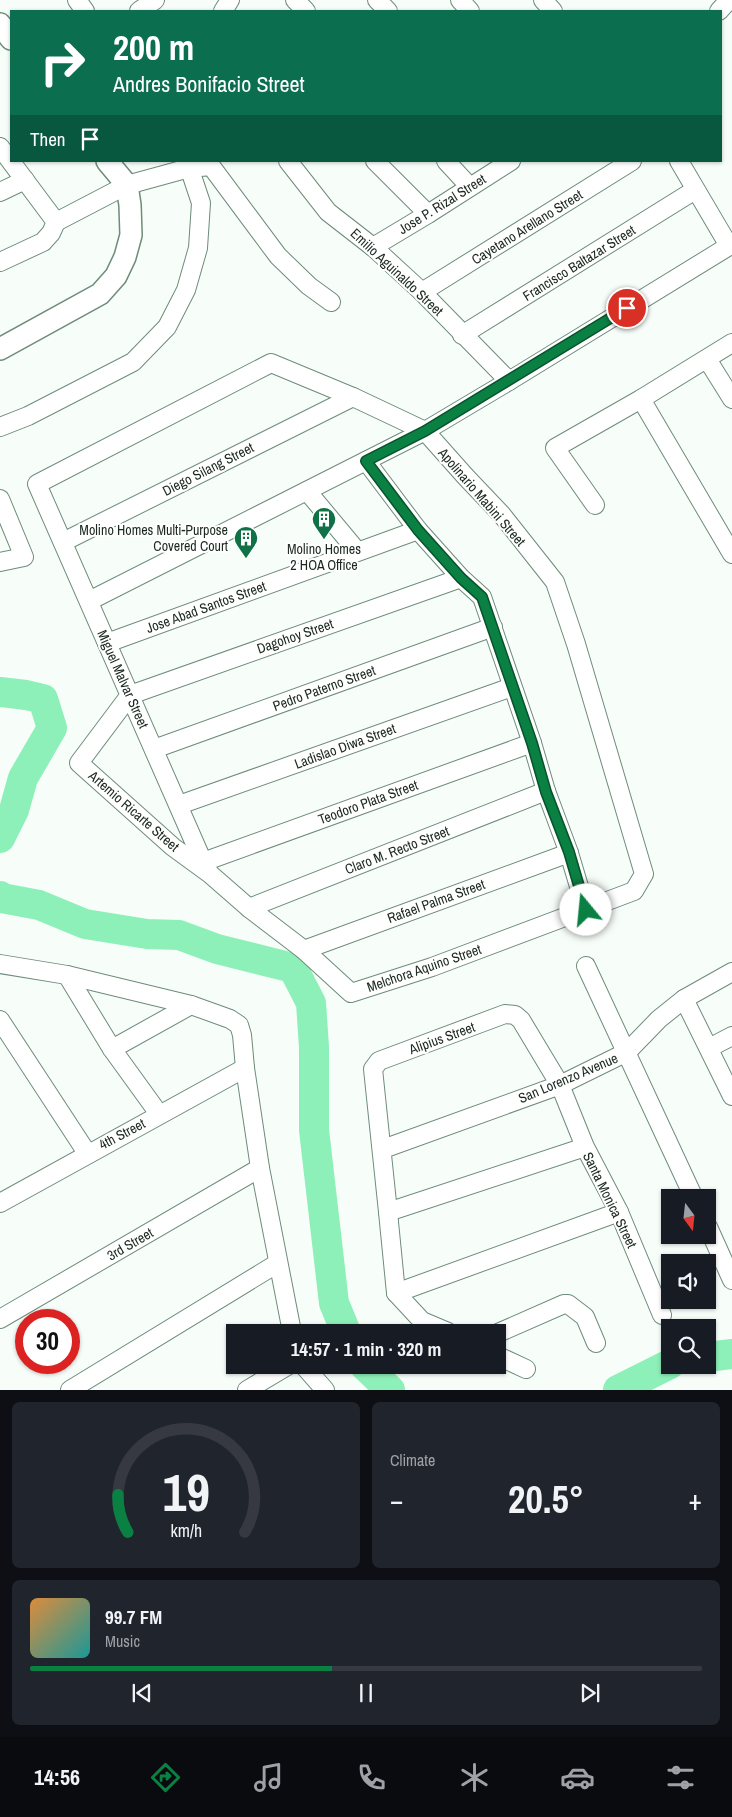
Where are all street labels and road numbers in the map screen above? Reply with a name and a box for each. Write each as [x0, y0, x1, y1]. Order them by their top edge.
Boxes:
street label: Jose P. Rizal Street [395, 170, 489, 238]
street label: Cayetano Arellano Street [468, 186, 586, 268]
street label: Francisco Baltazar Street [519, 221, 639, 305]
street label: Emilio Aguinaldo Street [347, 224, 447, 320]
street label: Diego Silang Street [159, 438, 257, 500]
street label: Apolinario Mabini Street [434, 443, 530, 550]
street label: Jose Abad Santos Street [144, 577, 268, 637]
street label: Dagohoy Street [254, 615, 336, 657]
street label: Miguel Malvar Street [93, 627, 153, 731]
street label: Pedro Paterno Street [270, 661, 378, 715]
street label: Ladislao Diwa Street [292, 719, 398, 773]
street label: Artemio Ricarte Street [84, 766, 183, 855]
street label: Teodoro Plata Street [316, 776, 420, 828]
street label: Claro M. Recto Street [342, 822, 452, 878]
street label: Rafael Palma Street [385, 875, 487, 927]
street label: Melchora Aquino Street [364, 940, 484, 996]
street label: Alipius Street [406, 1018, 477, 1059]
street label: San Lorenzo Avenue [516, 1049, 620, 1107]
street label: 4th Street [96, 1114, 148, 1154]
street label: Santa Monica Street [579, 1149, 641, 1251]
street label: 3rd Street [104, 1224, 156, 1264]

